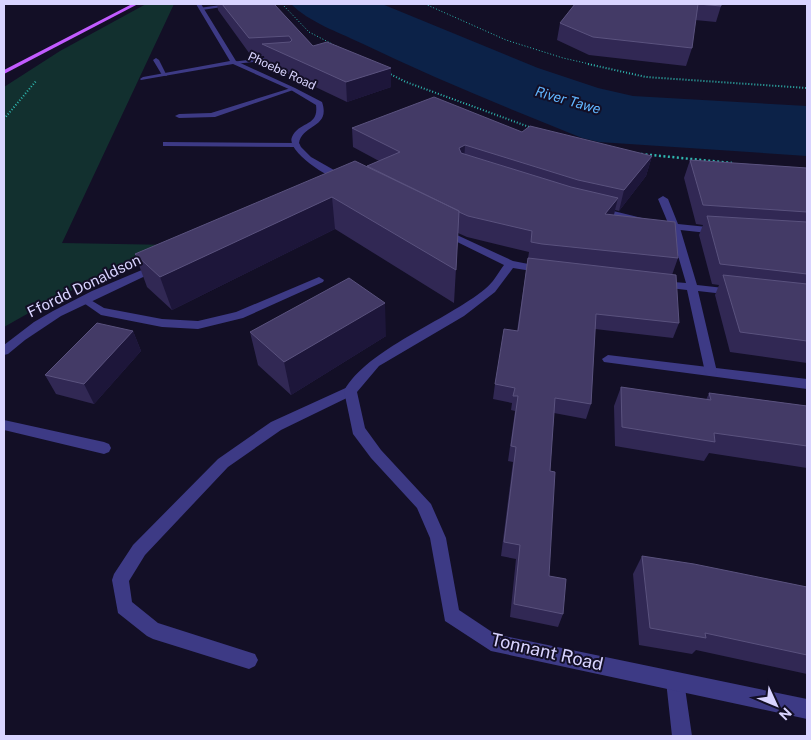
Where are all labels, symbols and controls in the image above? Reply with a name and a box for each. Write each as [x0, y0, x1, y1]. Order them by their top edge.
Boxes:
street label: Phoebe Road [246, 49, 318, 93]
water label: River Tawe [533, 83, 603, 117]
street label: Ffordd Donaldson [24, 251, 143, 320]
street label: Tonnant Road [489, 628, 605, 675]
north arrow [751, 680, 801, 730]
text: N [776, 705, 795, 724]

